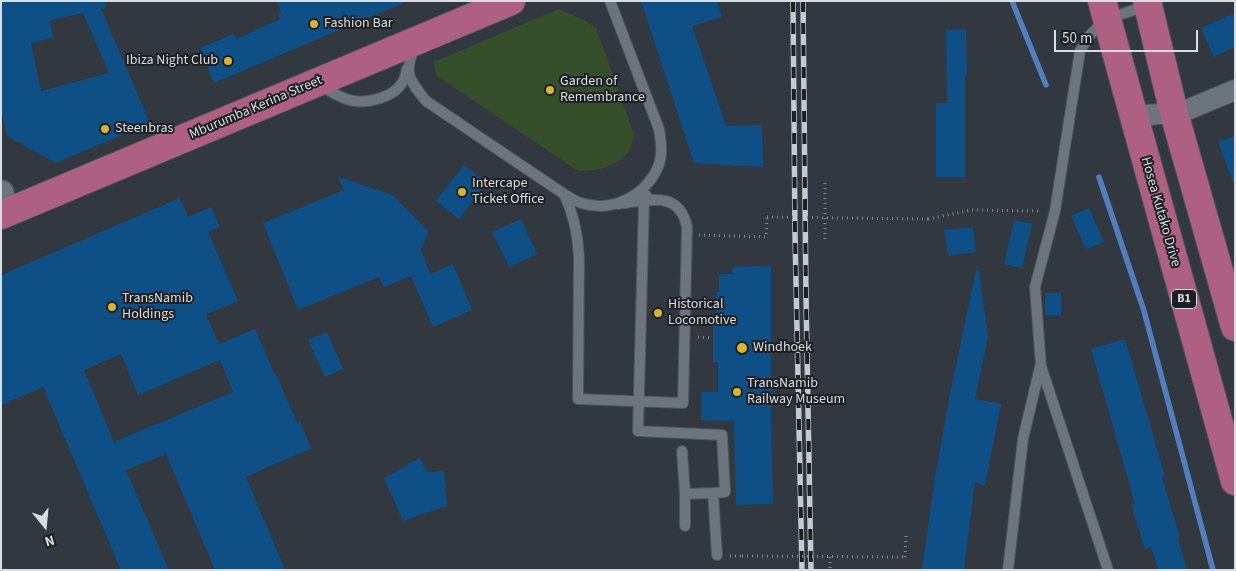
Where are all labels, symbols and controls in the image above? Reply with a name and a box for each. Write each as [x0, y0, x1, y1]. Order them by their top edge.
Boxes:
place label: Fashion Bar [324, 16, 393, 32]
marker: Fashion Bar [308, 18, 320, 30]
scale bar [1056, 20, 1200, 52]
text: 50 m [1062, 28, 1092, 49]
place label: Ibiza Night Club [126, 53, 218, 69]
marker: Ibiza Night Club [222, 55, 234, 67]
street label: Mburumba Kerina Street [187, 72, 325, 144]
place label: Garden of Remembrance [560, 74, 645, 106]
marker: Garden of Remembrance [544, 84, 556, 96]
place label: Steenbras [115, 121, 173, 137]
marker: Steenbras [99, 123, 111, 135]
street label: Hosea Kutako Drive [1136, 155, 1184, 269]
place label: Intercape Ticket Office [472, 176, 544, 208]
marker: Intercape Ticket Office [456, 186, 468, 198]
road number: B1 [1172, 290, 1196, 308]
place label: TransNamib Holdings [122, 291, 193, 324]
place label: Historical Locomotive [668, 297, 736, 330]
marker: TransNamib Holdings [106, 301, 118, 313]
marker: Historical Locomotive [652, 307, 664, 319]
place label: Windhoek [753, 340, 812, 356]
marker: Windhoek [735, 341, 749, 355]
place label: TransNamib Railway Museum [747, 376, 845, 408]
marker: TransNamib Railway Museum [731, 386, 743, 398]
north arrow [20, 501, 70, 551]
text: N [42, 529, 57, 551]

